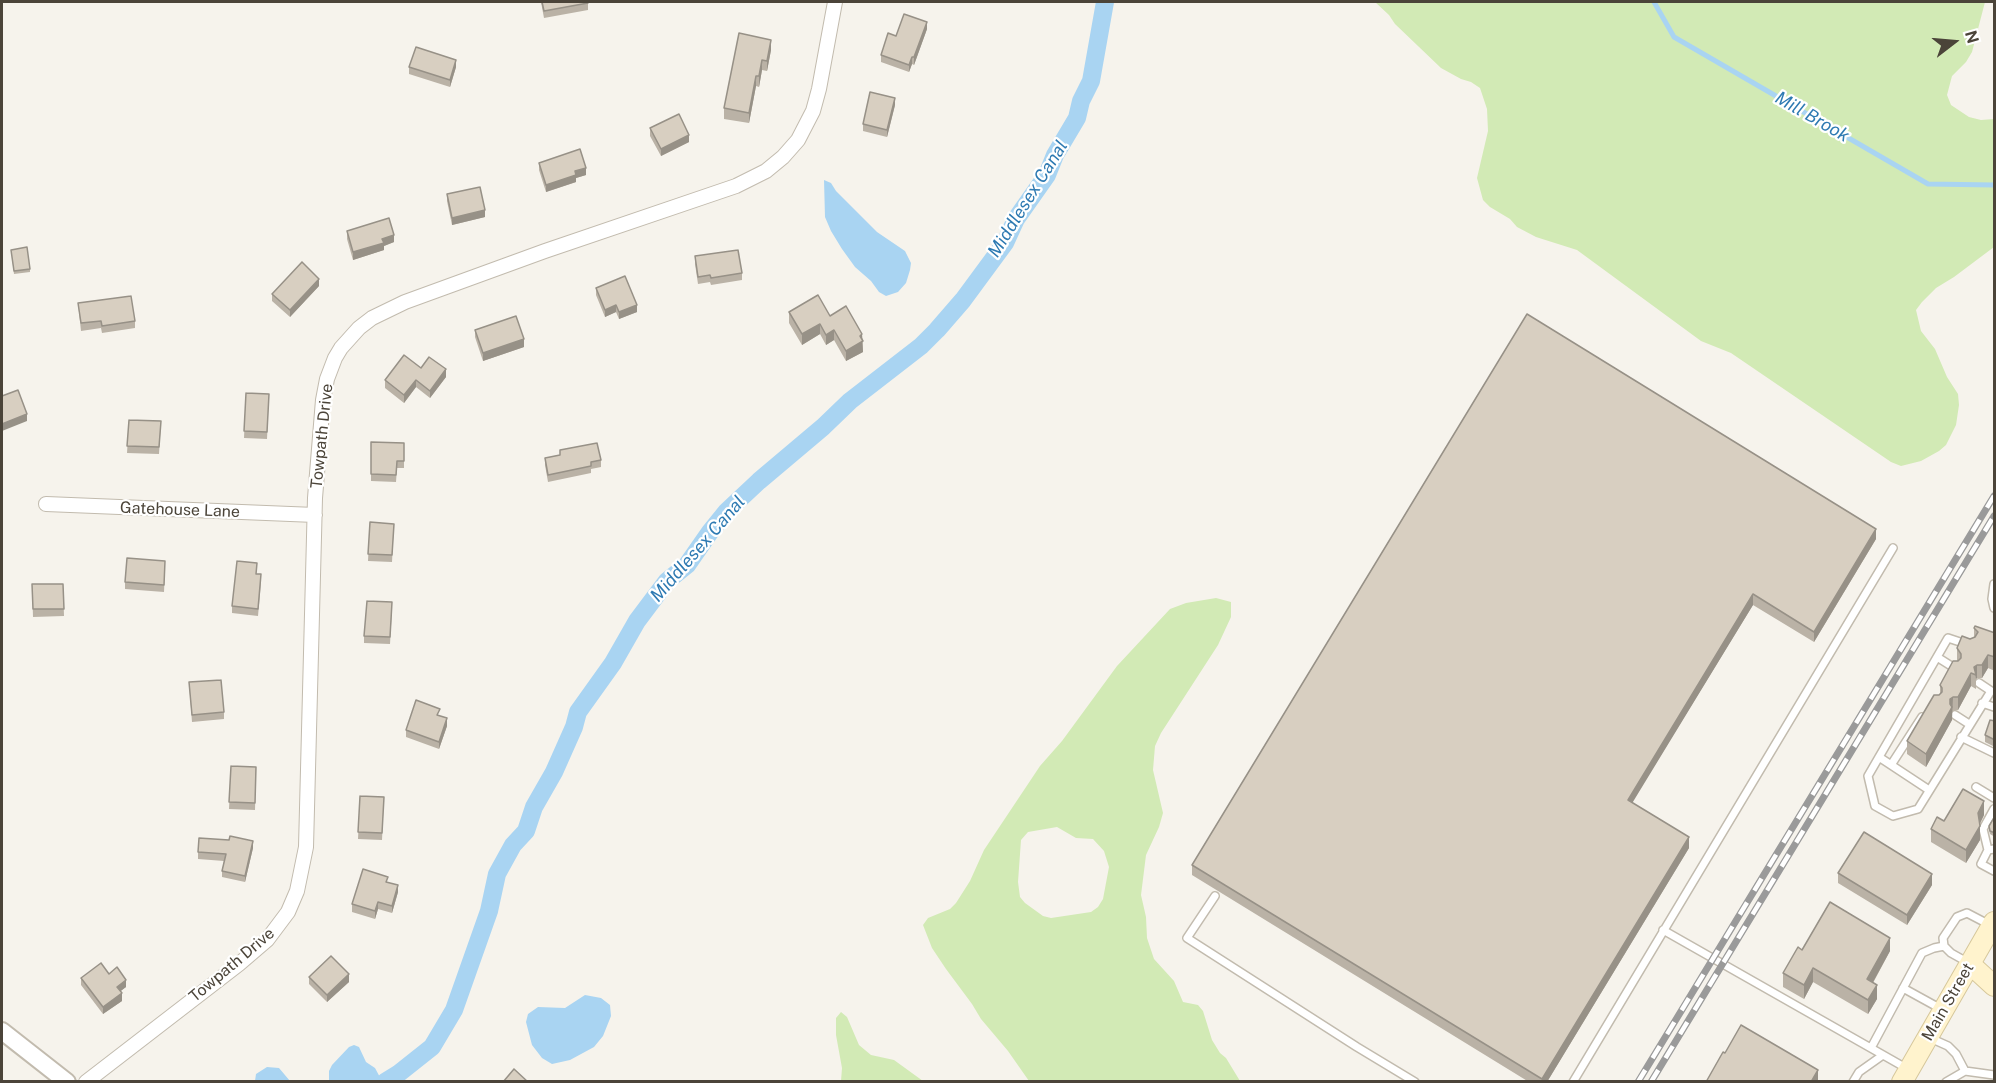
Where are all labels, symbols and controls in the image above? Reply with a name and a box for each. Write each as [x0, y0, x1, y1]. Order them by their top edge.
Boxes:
north arrow [1924, 12, 1984, 72]
text: N [1961, 28, 1983, 46]
water label: Mill Brook [1771, 87, 1853, 147]
water label: Middlesex Canal [983, 137, 1073, 261]
street label: Towpath Drive [307, 383, 337, 489]
water label: Middlesex Canal [646, 491, 750, 607]
street label: Gatehouse Lane [120, 498, 240, 522]
street label: Towpath Drive [185, 924, 279, 1006]
street label: Main Street [1918, 960, 1978, 1044]

